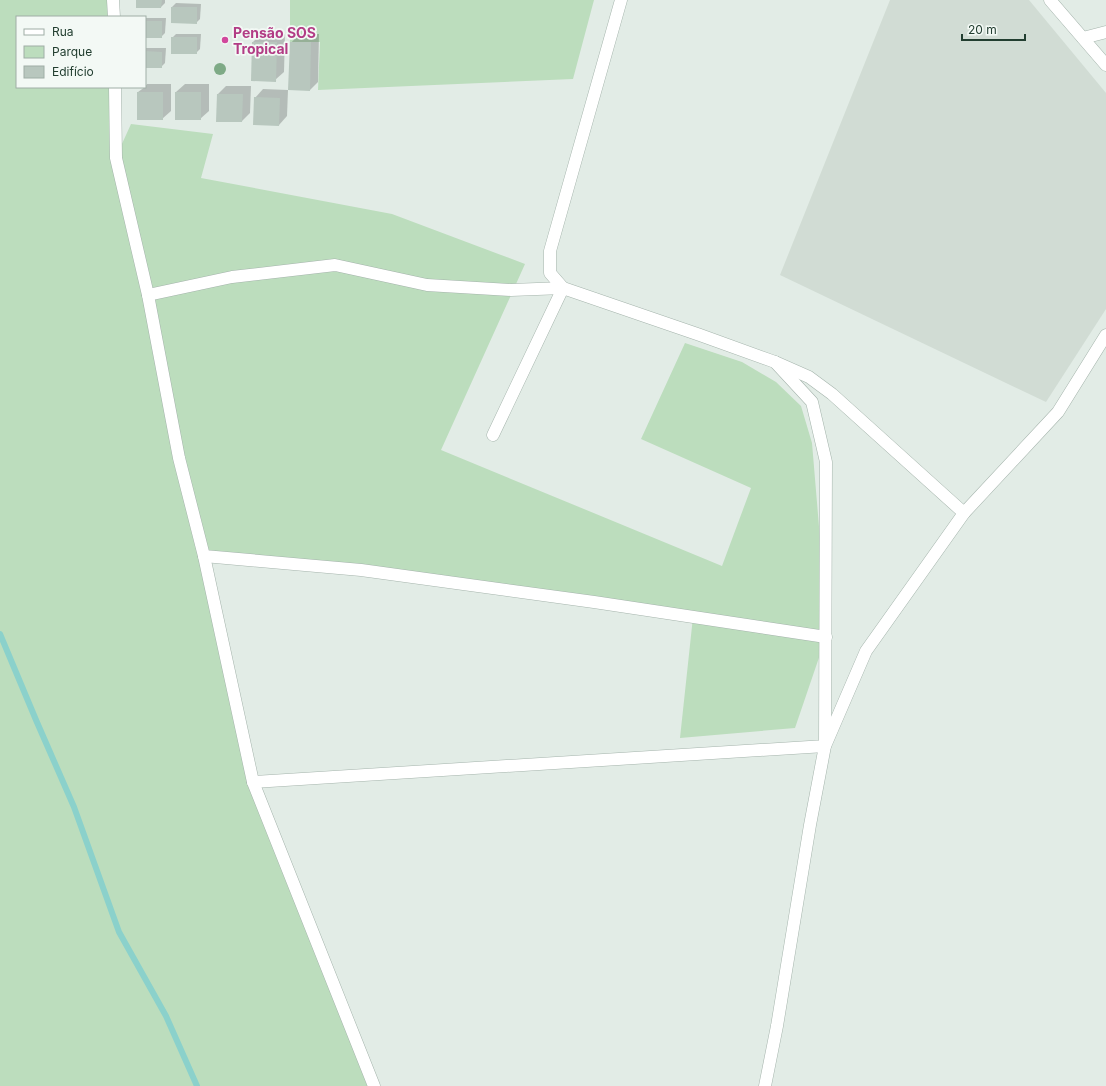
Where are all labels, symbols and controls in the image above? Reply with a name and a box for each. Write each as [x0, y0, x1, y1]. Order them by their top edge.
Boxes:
legend [16, 16, 146, 88]
scale bar [962, 16, 1025, 42]
text: 20 m [968, 22, 997, 37]
text: Rua [52, 24, 74, 39]
place label: Pensão SOS Tropical [233, 24, 316, 57]
marker: Pensão SOS Tropical [220, 35, 230, 45]
text: Parque [52, 44, 92, 59]
text: Edifício [52, 64, 94, 79]

